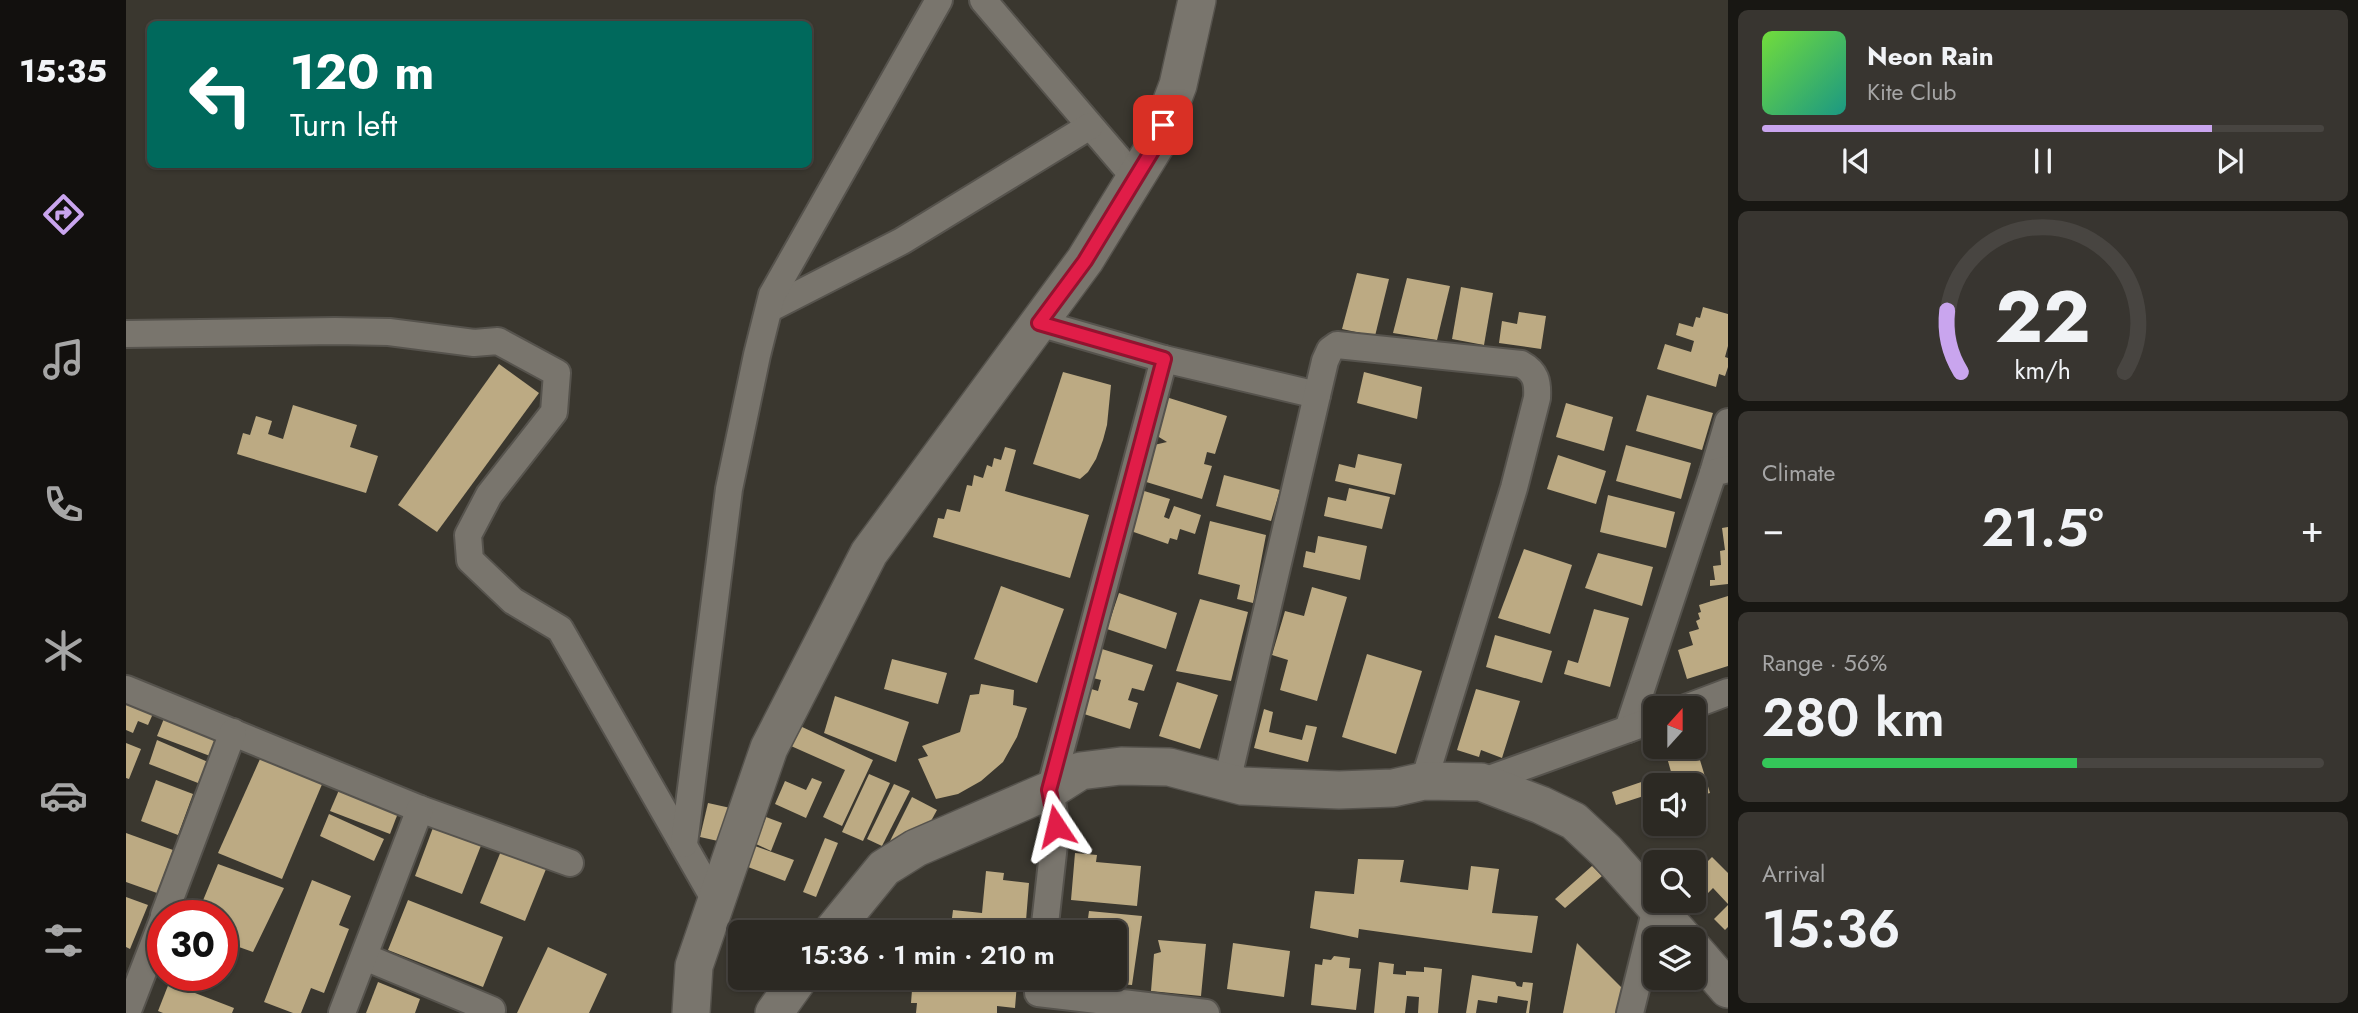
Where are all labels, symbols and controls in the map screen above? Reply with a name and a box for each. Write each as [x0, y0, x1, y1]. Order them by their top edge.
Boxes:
text: 120 m [290, 37, 434, 107]
text: Neon Rain [1867, 37, 1994, 75]
text: 15:35 [19, 48, 107, 94]
icon: left [175, 49, 266, 140]
text: Kite Club [1867, 75, 1956, 109]
pin [1133, 95, 1193, 155]
text: Turn left [290, 102, 397, 148]
icon: arrive [1144, 106, 1182, 144]
icon: previous [1837, 142, 1875, 180]
icon: pause [2024, 142, 2062, 180]
icon: next [2211, 142, 2249, 180]
icon: directions [39, 190, 88, 239]
text: 22 [1995, 264, 2091, 369]
icon: music [39, 335, 88, 384]
text: km/h [2015, 352, 2071, 388]
text: Climate [1762, 456, 1835, 490]
icon: phone [39, 480, 88, 529]
text: 21.5° [1982, 490, 2104, 566]
text: − [1762, 501, 1784, 556]
text: + [2301, 501, 2324, 556]
icon: climate [39, 626, 88, 675]
text: Range · 56% [1762, 646, 1887, 680]
text: 280 km [1762, 680, 1945, 756]
north arrow [1643, 696, 1706, 760]
map controls [1643, 696, 1706, 990]
icon: car [39, 771, 88, 820]
button: sound [1643, 773, 1706, 836]
position arrow [1019, 789, 1093, 863]
button: search [1643, 850, 1706, 913]
text: Arrival [1762, 857, 1825, 891]
text: 15:36 [1762, 891, 1900, 967]
speed limit sign: 30 [147, 900, 238, 991]
icon: filters [39, 916, 88, 965]
button: layers [1643, 927, 1706, 990]
text: 15:36 · 1 min · 210 m [800, 936, 1055, 974]

